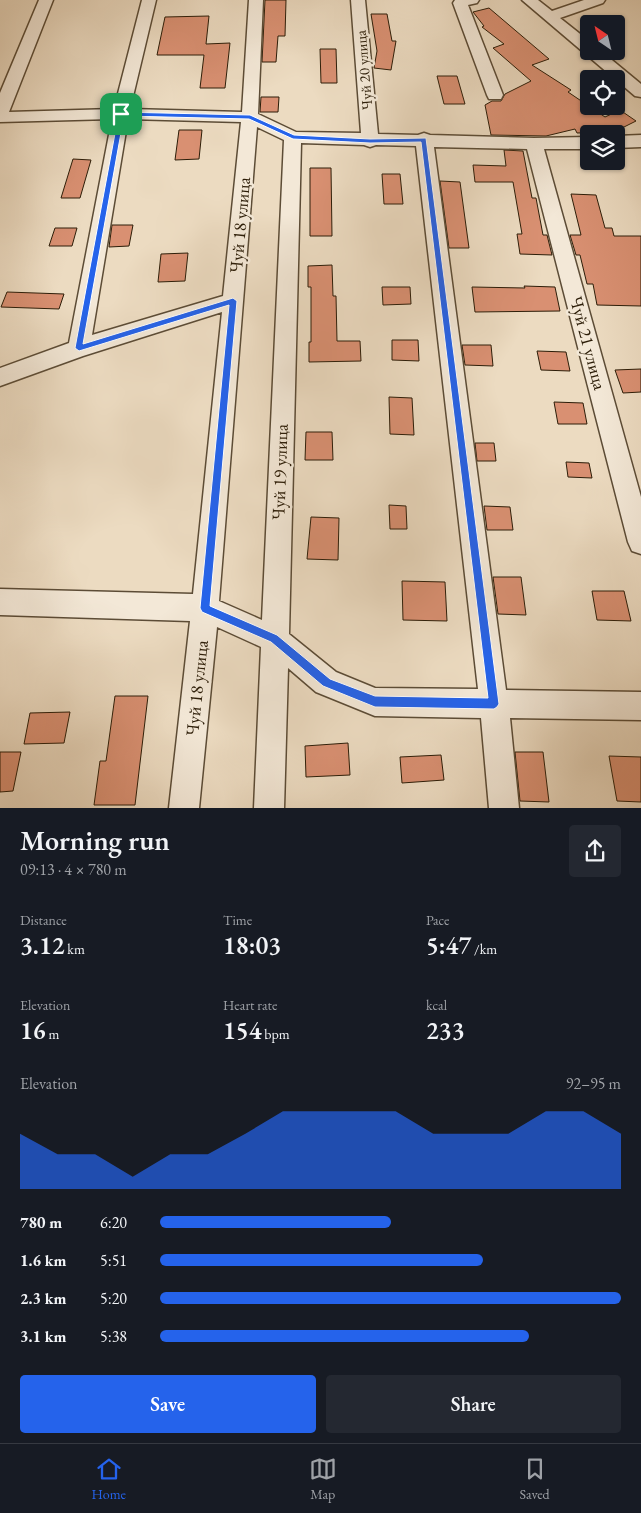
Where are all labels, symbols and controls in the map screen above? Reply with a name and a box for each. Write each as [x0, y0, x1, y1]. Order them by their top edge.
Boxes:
north arrow [580, 15, 625, 60]
map controls [580, 15, 625, 170]
street label: Чуй 20 улица [351, 29, 376, 111]
button: locate [580, 70, 625, 115]
pin [100, 93, 142, 135]
icon: arrive [107, 100, 135, 128]
button: layers [580, 125, 625, 170]
street label: Чуй 18 улица [224, 175, 255, 274]
street label: Чуй 21 улица [565, 293, 612, 393]
street label: Чуй 19 улица [266, 423, 293, 520]
street label: Чуй 18 улица [180, 638, 213, 737]
text: Morning run [20, 822, 170, 858]
button: share [569, 825, 621, 877]
text: 09:13 · 4 × 780 m [20, 859, 127, 880]
text: Distance [20, 911, 67, 929]
text: Time [223, 911, 252, 929]
text: Pace [426, 911, 450, 929]
text: 3.12 [20, 929, 65, 961]
text: 18:03 [223, 929, 281, 961]
text: 5:47 [426, 929, 471, 961]
text: km [65, 940, 85, 958]
text: /km [471, 940, 497, 958]
text: Elevation [20, 996, 70, 1014]
text: Heart rate [223, 996, 277, 1014]
text: kcal [426, 996, 447, 1014]
text: 16 [20, 1014, 46, 1046]
text: 154 [223, 1014, 261, 1046]
text: 233 [426, 1014, 464, 1046]
text: m [46, 1025, 59, 1043]
text: bpm [261, 1025, 290, 1043]
text: Elevation [20, 1073, 78, 1094]
text: 92–95 m [566, 1073, 621, 1094]
text: 780 m [20, 1212, 62, 1233]
text: 6:20 [100, 1212, 127, 1233]
text: 1.6 km [20, 1250, 66, 1271]
text: 5:51 [100, 1250, 127, 1271]
text: 2.3 km [20, 1288, 66, 1309]
text: 5:20 [100, 1288, 127, 1309]
text: 3.1 km [20, 1326, 66, 1347]
text: 5:38 [100, 1326, 127, 1347]
button: Save [20, 1375, 316, 1433]
button: Share [326, 1375, 621, 1433]
tab: Home [91, 1455, 126, 1503]
tab: Map [309, 1455, 337, 1503]
tab: Saved [520, 1455, 550, 1503]

